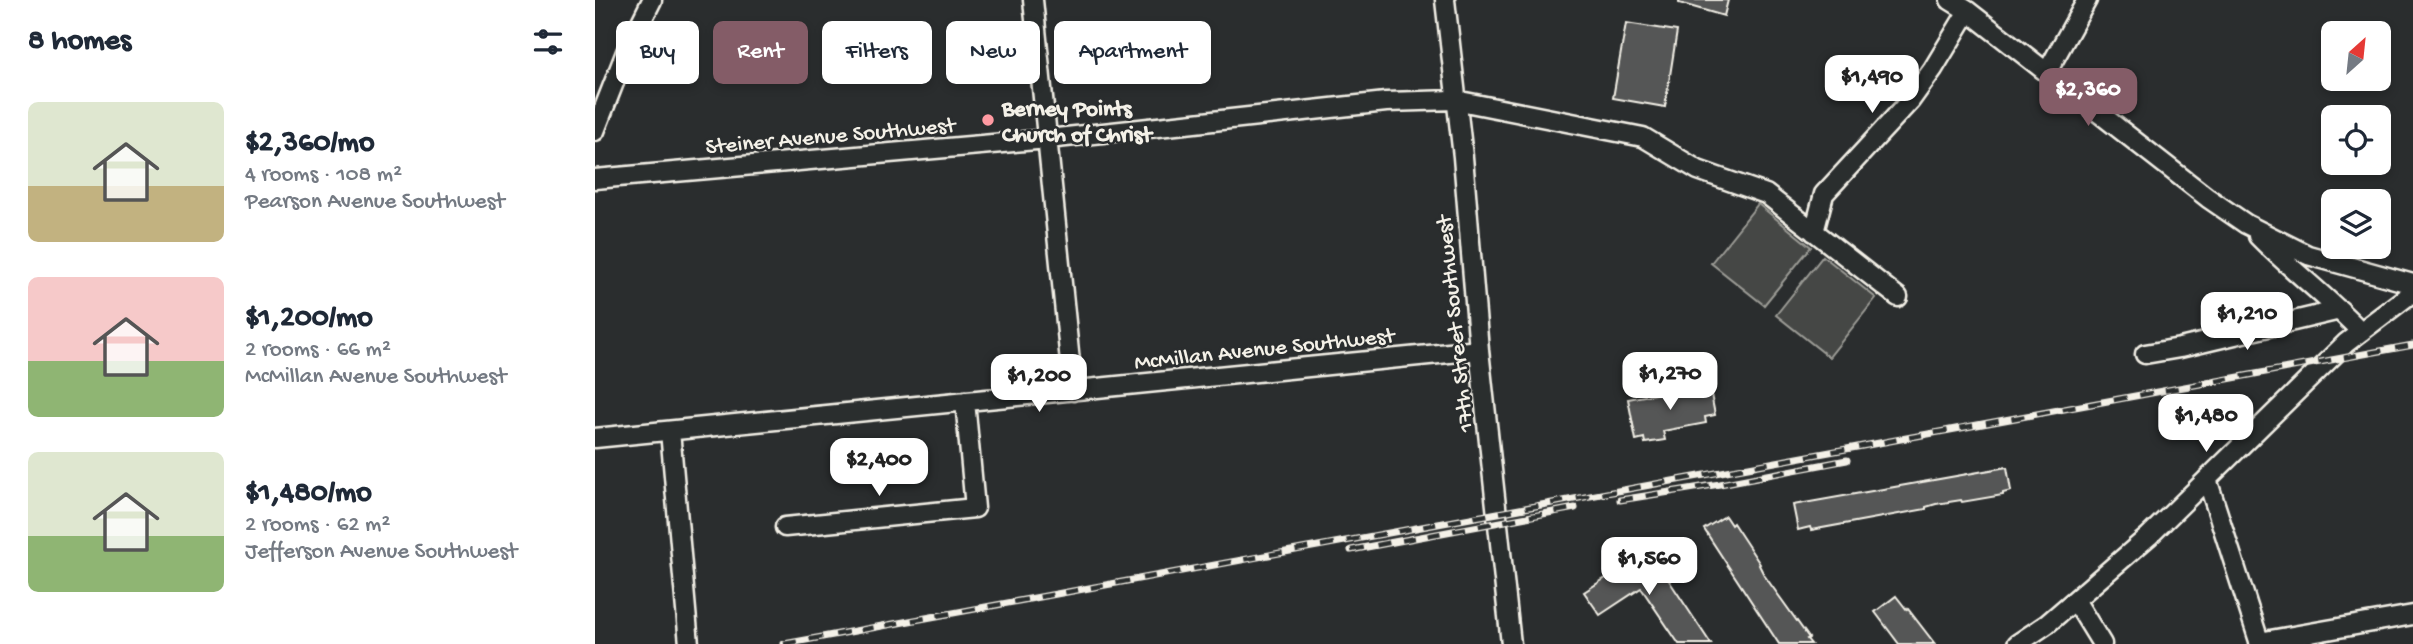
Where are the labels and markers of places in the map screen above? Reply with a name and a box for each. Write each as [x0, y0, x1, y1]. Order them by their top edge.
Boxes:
pin: $1,490 [1815, 55, 1929, 115]
pin: $2,360 [2031, 68, 2145, 128]
place label: Berney Points Church of Christ [1001, 97, 1154, 150]
marker: Berney Points Church of Christ [980, 112, 996, 128]
pin: $1,210 [2190, 292, 2304, 352]
pin: $1,270 [1613, 352, 1727, 412]
pin: $1,200 [982, 354, 1096, 414]
pin: $1,480 [2149, 394, 2263, 454]
pin: $2,400 [822, 438, 936, 498]
pin: $1,560 [1592, 538, 1706, 597]

